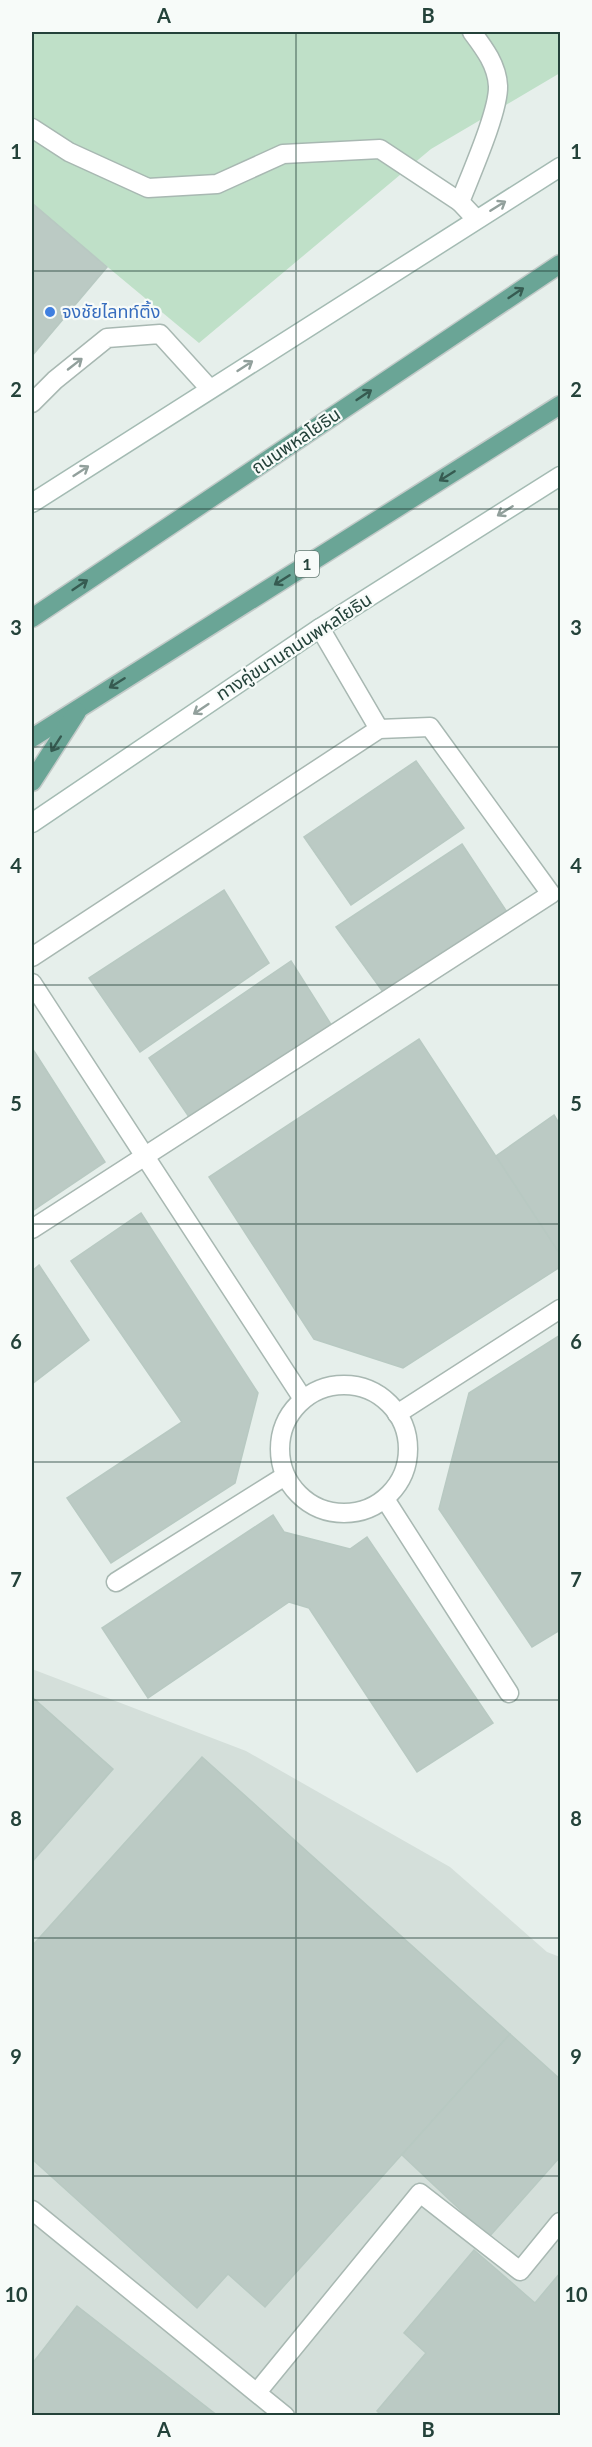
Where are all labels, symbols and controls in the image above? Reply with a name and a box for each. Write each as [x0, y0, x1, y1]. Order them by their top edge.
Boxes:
text: A [156, 3, 171, 27]
text: B [421, 3, 435, 27]
text: 1 [10, 139, 22, 163]
text: 1 [570, 139, 582, 163]
one-way arrow [489, 200, 505, 212]
one-way arrow [508, 287, 525, 300]
place label: จงชัยไลทท์ติ้ง [62, 300, 160, 322]
marker: จงชัยไลทท์ติ้ง [43, 305, 57, 319]
one-way arrow [66, 358, 82, 371]
one-way arrow [236, 360, 253, 372]
text: 2 [10, 377, 22, 401]
text: 2 [570, 377, 582, 401]
one-way arrow [356, 389, 372, 401]
street label: ถนนพหลโยธิน [247, 402, 344, 478]
one-way arrow [72, 465, 89, 477]
one-way arrow [439, 470, 456, 482]
one-way arrow [497, 505, 514, 517]
road number: 1 [295, 551, 319, 577]
one-way arrow [274, 574, 291, 586]
one-way arrow [71, 579, 88, 591]
street label: ทางคู่ขนานถนนพหลโยธิน [212, 588, 376, 706]
text: 3 [10, 615, 22, 639]
text: 3 [570, 615, 582, 639]
one-way arrow [109, 678, 126, 690]
one-way arrow [193, 703, 209, 715]
one-way arrow [50, 735, 62, 752]
text: 4 [10, 853, 22, 877]
text: 4 [570, 853, 582, 877]
text: 5 [10, 1091, 22, 1115]
text: 5 [570, 1091, 582, 1115]
text: 6 [10, 1329, 22, 1353]
text: 6 [570, 1329, 582, 1353]
text: 7 [10, 1567, 22, 1591]
text: 7 [570, 1567, 582, 1591]
text: 8 [10, 1806, 22, 1830]
text: 8 [570, 1806, 582, 1830]
text: 9 [10, 2044, 22, 2068]
text: 9 [570, 2044, 582, 2068]
text: 10 [4, 2282, 28, 2306]
text: 10 [564, 2282, 588, 2306]
text: A [156, 2417, 171, 2441]
text: B [421, 2417, 435, 2441]

